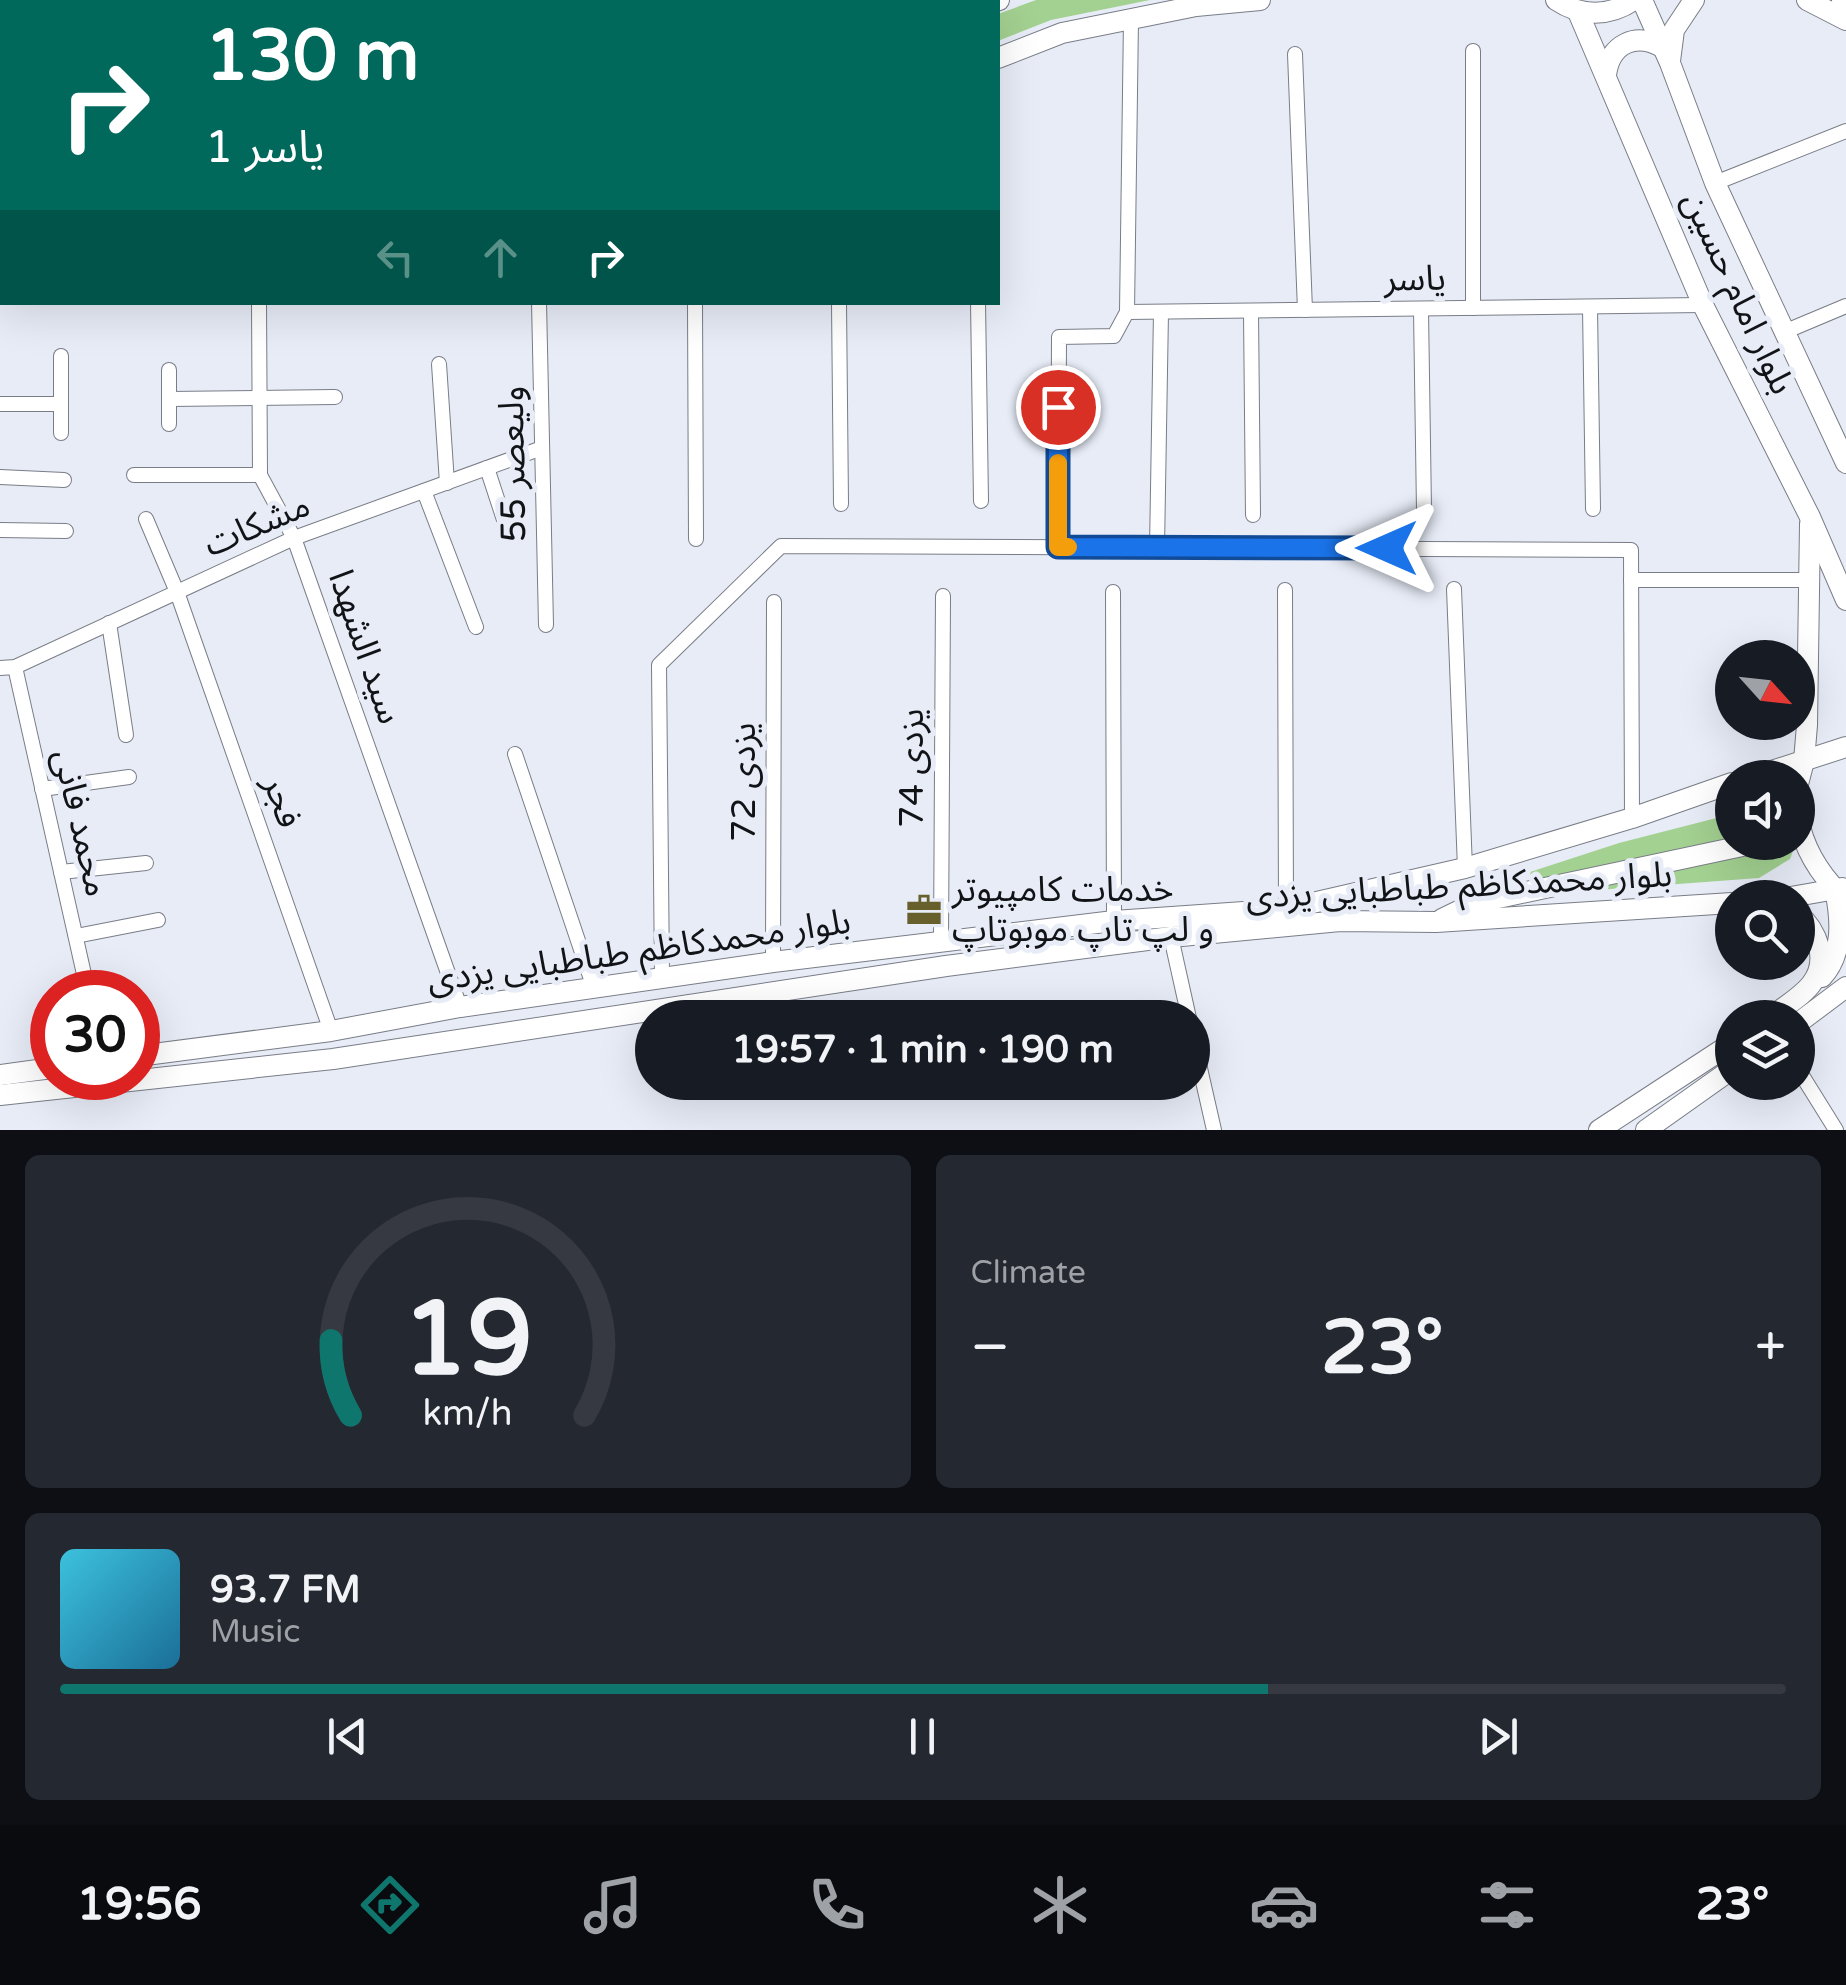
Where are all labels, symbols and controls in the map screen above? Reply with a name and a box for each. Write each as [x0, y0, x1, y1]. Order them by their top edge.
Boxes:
text: 130 m [205, 15, 419, 99]
icon: right [40, 40, 170, 170]
text: یاسر 1 [205, 121, 325, 175]
street label: بلوار امام حسین [1669, 185, 1803, 403]
icon: left [368, 230, 423, 285]
icon: ahead [473, 230, 528, 285]
icon: right [578, 230, 633, 285]
street label: یاسر [1383, 257, 1446, 301]
pin [1016, 365, 1101, 450]
icon: arrive [1031, 380, 1086, 435]
street label: ولیعصر 55 [491, 386, 535, 542]
street label: مشکات [198, 484, 316, 566]
position arrow [1335, 496, 1439, 600]
street label: سید الشهدا [319, 564, 411, 730]
north arrow [1715, 640, 1815, 740]
map controls [1715, 640, 1815, 1100]
street label: یزدی 74 [891, 708, 933, 828]
street label: یزدی 72 [723, 722, 765, 842]
street label: محمد فانی [44, 745, 118, 901]
button: sound [1715, 760, 1815, 860]
street label: فجر [253, 770, 310, 833]
street label: بلوار محمدکاظم طباطبایی یزدی [1245, 854, 1674, 923]
place label: خدمات کامپیوتر و لپ تاپ موبوتاپ [951, 869, 1214, 952]
button: search [1715, 880, 1815, 980]
office icon: خدمات کامپیوتر و لپ تاپ موبوتاپ [905, 891, 943, 929]
street label: بلوار محمدکاظم طباطبایی یزدی [425, 900, 854, 1006]
speed limit sign: 30 [30, 970, 160, 1100]
button: layers [1715, 1000, 1815, 1100]
text: 19:57 · 1 min · 190 m [731, 1027, 1114, 1073]
text: Climate [971, 1254, 1086, 1292]
text: 19 [402, 1278, 533, 1403]
text: 23° [1321, 1303, 1444, 1393]
text: − [971, 1315, 1010, 1381]
text: + [1755, 1315, 1786, 1381]
text: km/h [423, 1392, 513, 1435]
text: 93.7 FM [210, 1567, 361, 1613]
text: Music [210, 1613, 300, 1651]
icon: previous [320, 1709, 375, 1764]
icon: pause [895, 1709, 950, 1764]
icon: next [1471, 1709, 1526, 1764]
icon: directions [355, 1870, 425, 1940]
icon: music [578, 1870, 648, 1940]
icon: phone [802, 1870, 872, 1940]
icon: climate [1025, 1870, 1095, 1940]
icon: car [1249, 1870, 1319, 1940]
icon: filters [1472, 1870, 1542, 1940]
text: 19:56 [77, 1878, 201, 1932]
text: 23° [1696, 1878, 1769, 1932]

